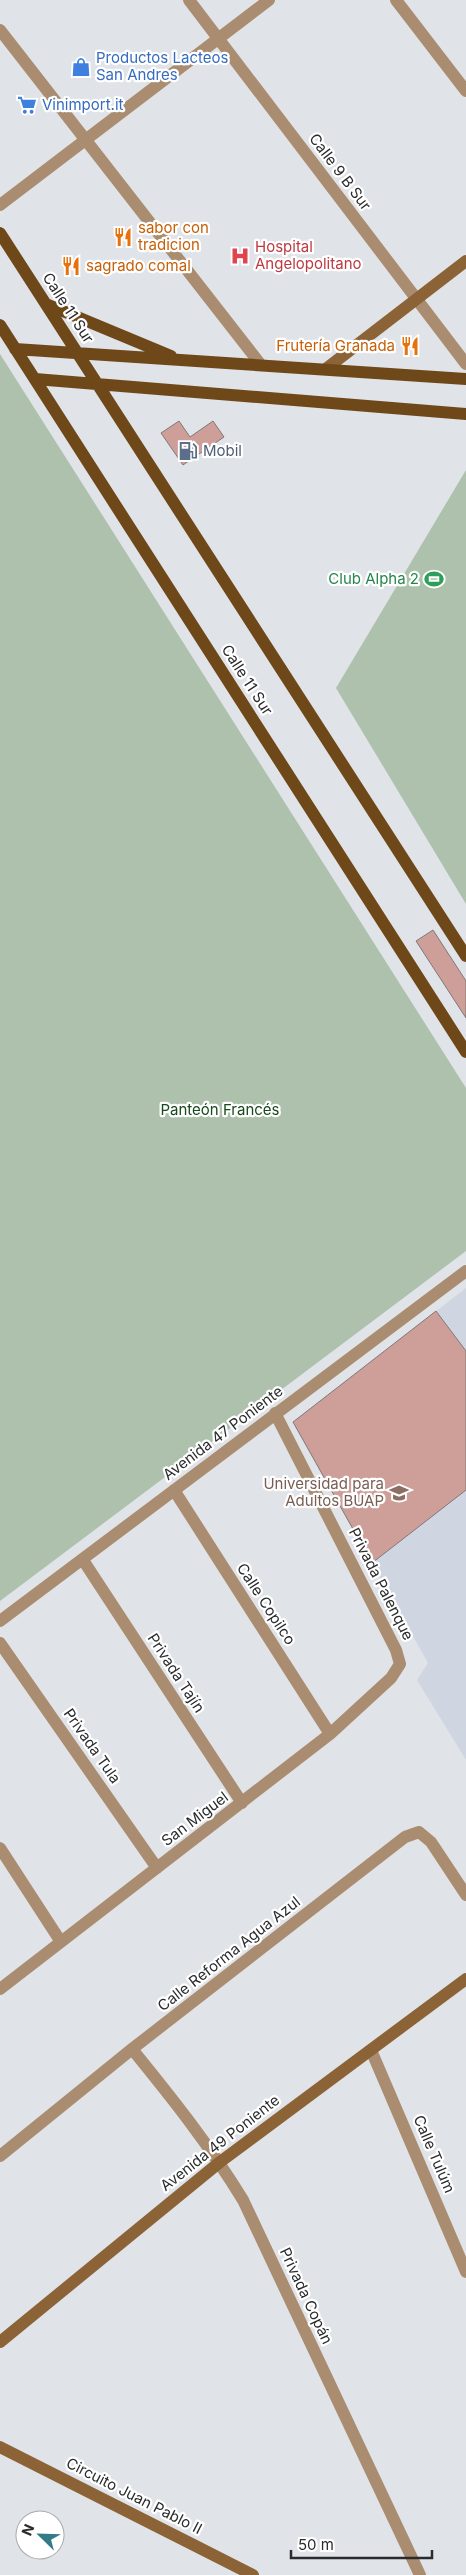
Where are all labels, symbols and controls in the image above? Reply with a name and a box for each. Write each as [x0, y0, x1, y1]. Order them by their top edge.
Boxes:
place label: Productos Lacteos San Andres [96, 48, 228, 84]
shop icon: Productos Lacteos San Andres [70, 56, 92, 78]
supermarket icon: Vinimport.it [16, 94, 38, 116]
place label: Vinimport.it [42, 95, 124, 114]
street label: Calle 9 B Sur [305, 130, 376, 214]
place label: sabor con tradicion [138, 218, 209, 254]
restaurant icon: sabor con tradicion [112, 226, 134, 248]
place label: Hospital Angelopolitano [255, 237, 362, 273]
hospital icon: Hospital Angelopolitano [229, 245, 251, 267]
restaurant icon: sagrado comal [60, 255, 82, 277]
place label: sagrado comal [86, 256, 191, 275]
street label: Calle 11 Sur [39, 269, 98, 347]
restaurant icon: Frutería Granada [399, 335, 421, 357]
place label: Frutería Granada [276, 336, 395, 355]
fuel station icon: Mobil [177, 440, 199, 462]
place label: Mobil [203, 441, 242, 460]
sports icon: Club Alpha 2 [423, 568, 445, 590]
place label: Club Alpha 2 [328, 569, 419, 588]
street label: Calle 11 Sur [218, 641, 277, 719]
park label: Panteón Francés [160, 1100, 280, 1119]
street label: Avenida 47 Poniente [159, 1381, 286, 1484]
place label: Universidad para Adultos BUAP [263, 1474, 384, 1510]
school or university icon: Universidad para Adultos BUAP [388, 1482, 410, 1504]
street label: Privada Palenque [345, 1524, 418, 1643]
street label: Calle Copilco [233, 1559, 300, 1648]
street label: Privada Tajín [144, 1629, 209, 1716]
street label: Privada Tula [60, 1705, 125, 1787]
street label: San Miguel [158, 1787, 232, 1850]
street label: Calle Reforma Agua Azul [154, 1892, 304, 2015]
street label: Avenida 49 Poniente [156, 2090, 283, 2195]
street label: Calle Tulúm [410, 2112, 459, 2196]
street label: Privada Copán [276, 2245, 337, 2347]
street label: Circuito Juan Pablo II [63, 2453, 205, 2538]
north arrow [15, 2510, 65, 2560]
text: N [18, 2521, 37, 2538]
scale bar [291, 2528, 432, 2560]
text: 50 m [298, 2535, 334, 2554]

